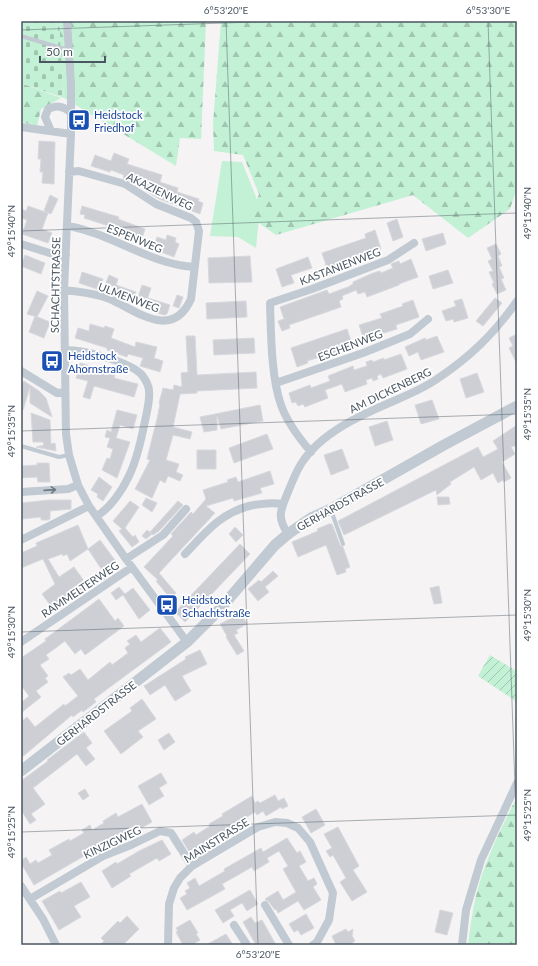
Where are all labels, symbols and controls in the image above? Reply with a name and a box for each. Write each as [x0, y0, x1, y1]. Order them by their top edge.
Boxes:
text: 6°53'20"E [204, 4, 249, 16]
text: 6°53'30"E [466, 4, 511, 16]
scale bar [40, 38, 105, 64]
text: 50 m [46, 44, 73, 59]
bus stop icon: Heidstock Friedhof [66, 107, 92, 133]
place label: Heidstock Friedhof [94, 108, 143, 134]
street label: AKAZIENWEG [125, 169, 195, 213]
text: 49°15'40"N [521, 187, 533, 239]
text: 49°15'40"N [5, 205, 17, 257]
street label: ESPENWEG [105, 221, 165, 255]
street label: SCHACHTSTRASSE [48, 237, 62, 333]
street label: KASTANIENWEG [298, 245, 382, 287]
street label: ULMENWEG [97, 279, 161, 315]
street label: ESCHENWEG [316, 327, 384, 363]
bus stop icon: Heidstock Ahornstraße [39, 348, 65, 374]
place label: Heidstock Ahornstraße [68, 349, 128, 375]
street label: AM DICKENBERG [347, 365, 433, 415]
text: 49°15'35"N [521, 388, 533, 440]
text: 49°15'35"N [5, 405, 17, 457]
street label: GERHARDSTRASSE [294, 475, 386, 533]
one-way arrow [43, 487, 56, 494]
street label: RAMMELTERWEG [39, 558, 121, 620]
text: 49°15'30"N [521, 589, 533, 641]
bus stop icon: Heidstock Schachtstraße [154, 592, 180, 618]
place label: Heidstock Schachtstraße [182, 593, 251, 619]
text: 49°15'30"N [5, 606, 17, 658]
street label: GERHARDSTRASSE [54, 678, 138, 748]
text: 49°15'25"N [521, 789, 533, 841]
text: 49°15'25"N [5, 806, 17, 858]
street label: MAINSTRASSE [181, 815, 251, 865]
street label: KINZIGWEG [81, 823, 143, 861]
text: 6°53'20"E [236, 948, 281, 960]

